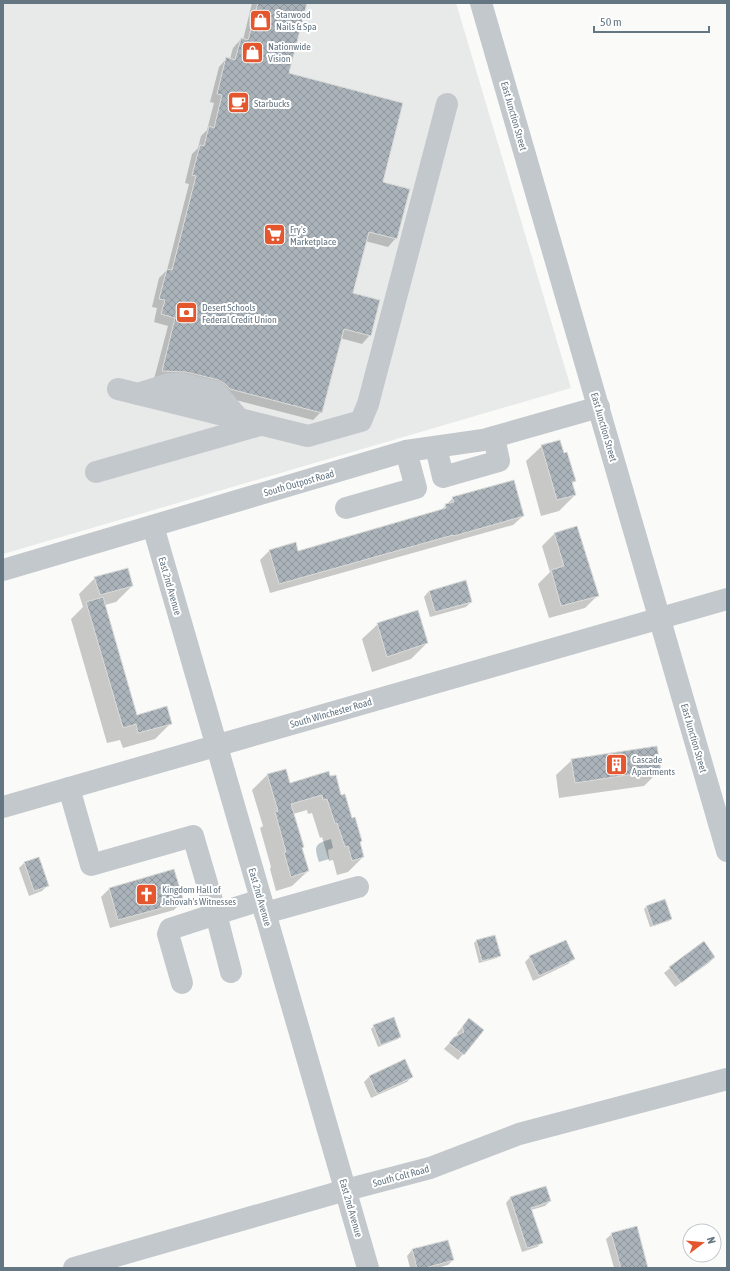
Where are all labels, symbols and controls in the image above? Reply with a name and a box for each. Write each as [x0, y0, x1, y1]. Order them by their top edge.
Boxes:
shop icon: Starwood Nails & Spa [248, 7, 274, 33]
scale bar [594, 8, 709, 34]
place label: Starwood Nails & Spa [276, 9, 317, 32]
text: 50 m [600, 15, 622, 29]
shop icon: Nationwide Vision [240, 39, 266, 65]
place label: Nationwide Vision [268, 41, 311, 64]
street label: East Junction Street [499, 80, 529, 152]
cafe icon: Starbucks [226, 90, 252, 116]
place label: Starbucks [254, 98, 290, 109]
supermarket icon: Fry's Marketplace [261, 222, 287, 248]
place label: Fry's Marketplace [290, 224, 337, 247]
bank icon: Desert Schools Federal Credit Union [173, 300, 199, 326]
place label: Desert Schools Federal Credit Union [202, 302, 277, 325]
street label: East Junction Street [589, 391, 619, 463]
street label: South Outpost Road [263, 468, 336, 498]
street label: East 2nd Avenue [156, 556, 184, 617]
street label: South Winchester Road [289, 696, 373, 730]
street label: East Junction Street [679, 702, 709, 774]
building icon: Cascade Apartments [603, 752, 629, 778]
place label: Cascade Apartments [632, 754, 675, 777]
street label: East 2nd Avenue [246, 867, 274, 928]
church icon: Kingdom Hall of Jehovah's Witnesses [133, 882, 159, 908]
place label: Kingdom Hall of Jehovah's Witnesses [162, 884, 236, 907]
street label: South Colt Road [372, 1163, 431, 1189]
street label: East 2nd Avenue [337, 1178, 365, 1239]
north arrow [682, 1223, 722, 1263]
text: N [705, 1235, 718, 1245]

